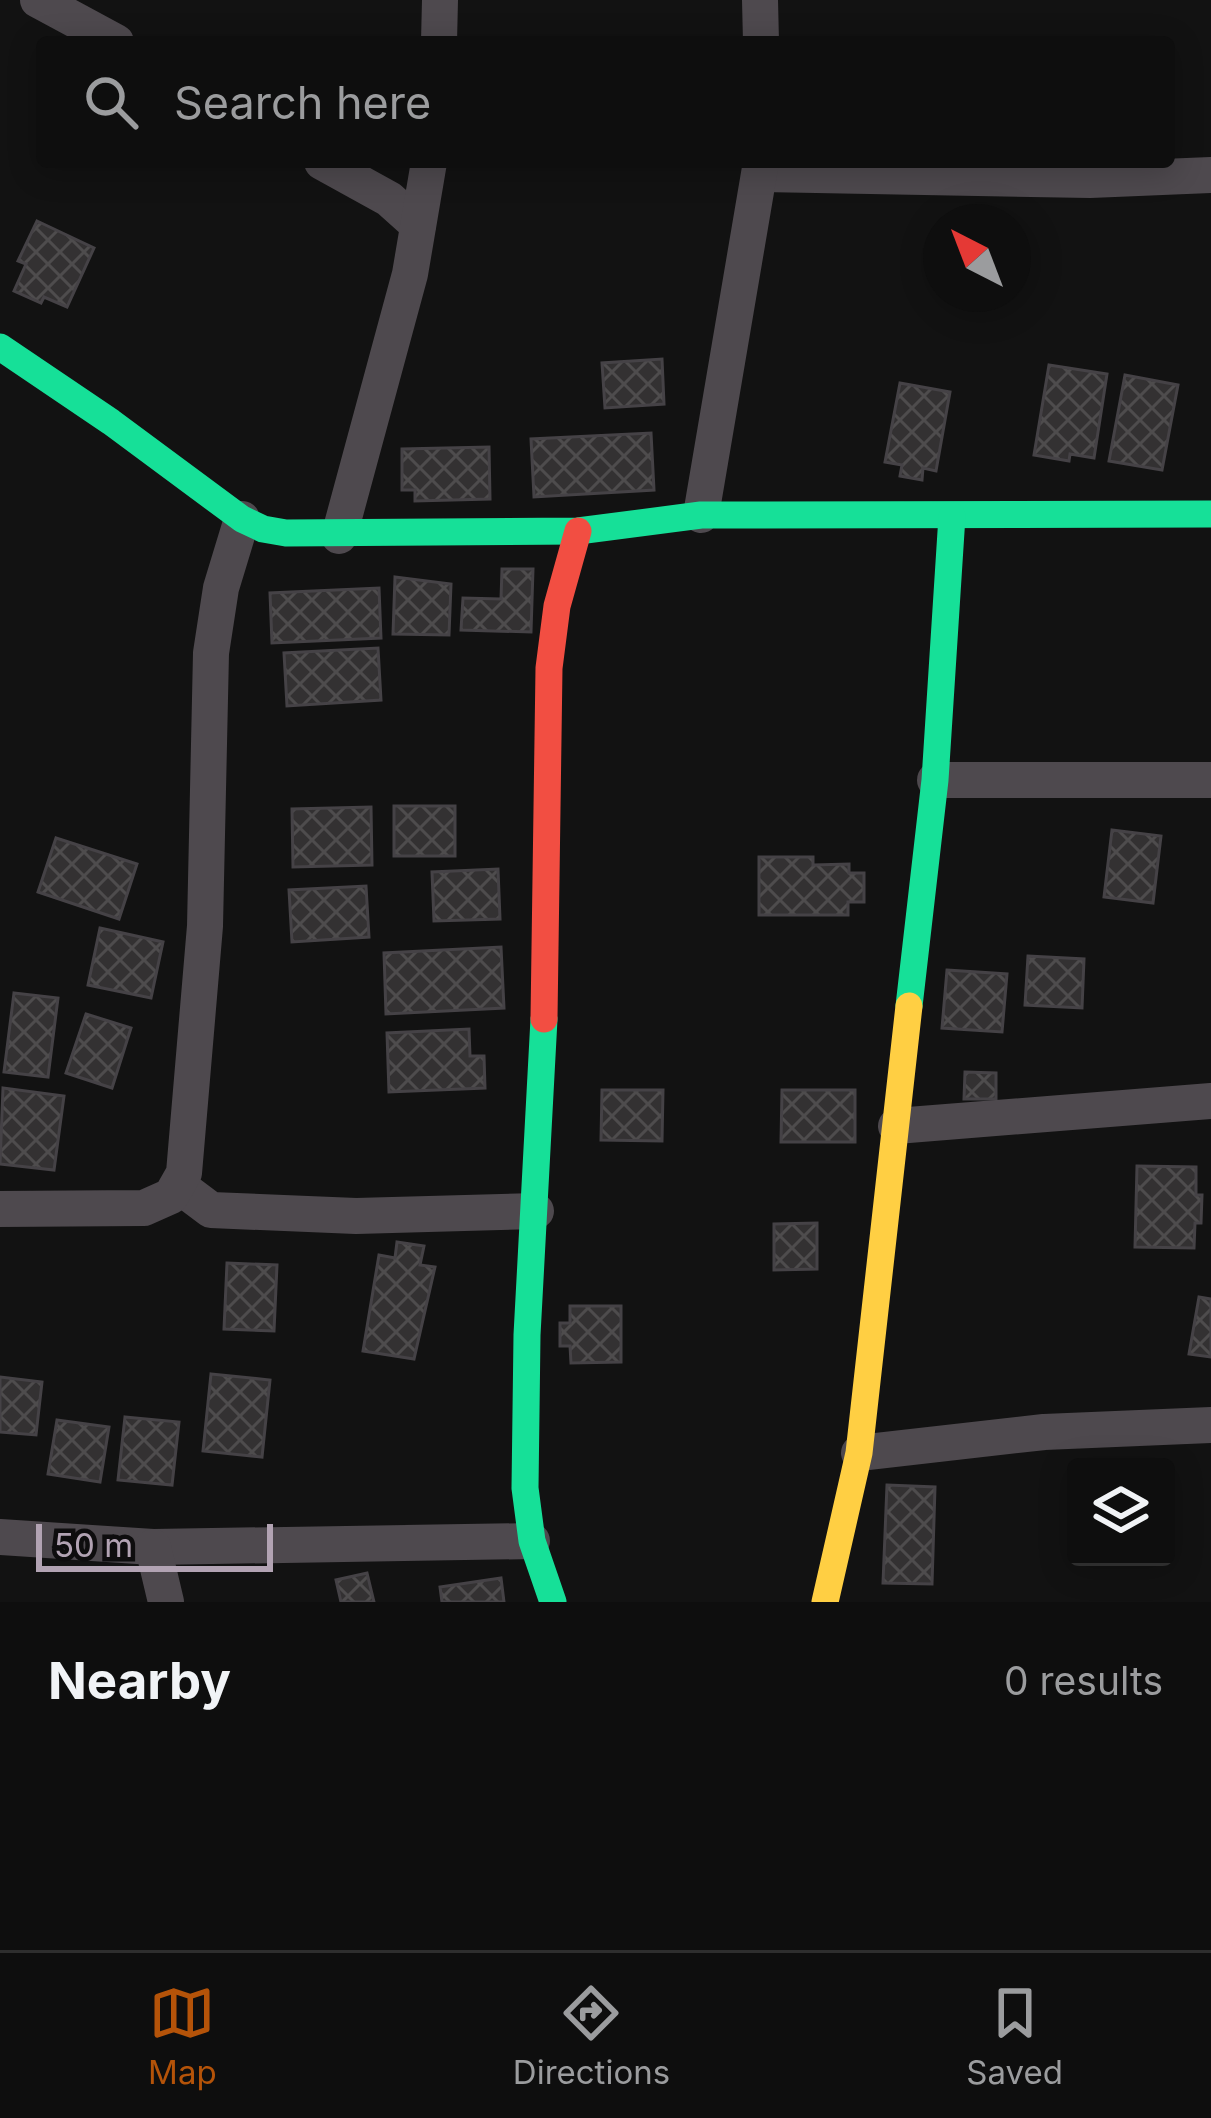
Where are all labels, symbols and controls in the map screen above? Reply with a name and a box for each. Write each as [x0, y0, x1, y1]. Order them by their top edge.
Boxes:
search box [36, 36, 1175, 168]
icon: search [78, 69, 144, 135]
text: Search here [174, 75, 431, 130]
north arrow [923, 204, 1031, 312]
map controls [1067, 1458, 1175, 1566]
button: layers [1067, 1458, 1175, 1566]
scale bar [36, 1518, 273, 1571]
text: 50 m [54, 1525, 133, 1565]
text: Nearby [48, 1650, 231, 1711]
text: 0 results [1004, 1657, 1163, 1704]
tab: Map [148, 1980, 217, 2092]
tab: Directions [513, 1980, 670, 2092]
tab: Saved [966, 1980, 1063, 2092]

